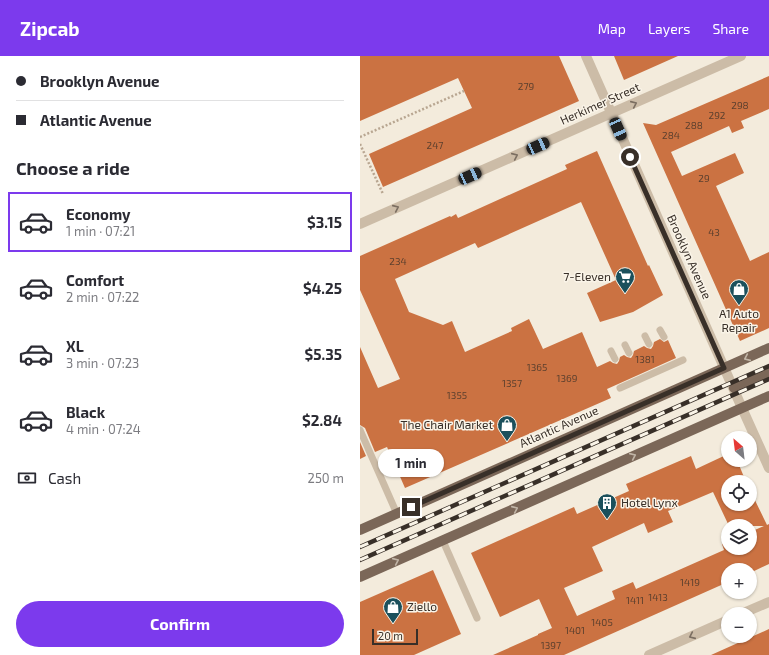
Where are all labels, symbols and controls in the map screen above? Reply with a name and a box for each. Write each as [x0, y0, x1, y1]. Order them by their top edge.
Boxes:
text: Zipcab [20, 17, 80, 40]
text: Map [598, 20, 626, 37]
text: Layers [648, 20, 690, 37]
text: Share [712, 20, 749, 37]
text: Brooklyn Avenue [40, 72, 160, 90]
street label: Herkimer Street [558, 79, 642, 127]
house number: 279 [518, 80, 535, 92]
house number: 298 [731, 99, 749, 111]
one-way arrow [629, 101, 637, 109]
house number: 292 [709, 109, 726, 121]
text: Atlantic Avenue [40, 111, 152, 129]
car [608, 116, 628, 142]
house number: 288 [685, 119, 703, 131]
house number: 284 [662, 129, 680, 141]
car [525, 136, 551, 156]
house number: 247 [427, 139, 443, 151]
route start [621, 148, 639, 166]
one-way arrow [510, 153, 518, 161]
text: Choose a ride [16, 157, 130, 179]
car [457, 166, 483, 186]
house number: 29 [698, 172, 710, 184]
icon: car [18, 204, 54, 240]
text: Economy [66, 205, 131, 223]
one-way arrow [391, 205, 399, 213]
street label: Brooklyn Avenue [665, 212, 715, 301]
text: $3.15 [307, 213, 342, 231]
text: 1 min · 07:21 [66, 223, 135, 239]
house number: 43 [708, 226, 720, 238]
house number: 234 [389, 255, 407, 267]
supermarket icon: 7-Eleven [614, 266, 636, 294]
place label: 7-Eleven [563, 269, 611, 283]
icon: car [18, 270, 54, 306]
text: Comfort [66, 271, 124, 289]
shop icon: A1 Auto Repair [728, 278, 750, 306]
text: $4.25 [303, 279, 342, 297]
text: 2 min · 07:22 [66, 289, 139, 305]
place label: A1 Auto Repair [719, 306, 759, 334]
icon: car [18, 336, 54, 372]
text: XL [66, 337, 84, 355]
text: $5.35 [305, 345, 342, 363]
house number: 1381 [635, 353, 655, 365]
one-way arrow [743, 353, 751, 361]
text: 3 min · 07:23 [66, 355, 139, 371]
house number: 1365 [527, 361, 547, 373]
house number: 1369 [557, 372, 578, 384]
house number: 1357 [502, 377, 522, 389]
house number: 1355 [447, 389, 467, 401]
icon: car [18, 402, 54, 438]
street label: Atlantic Avenue [517, 402, 600, 450]
text: Black [66, 403, 105, 421]
text: $2.84 [302, 411, 342, 429]
shop icon: The Chair Market [496, 414, 518, 442]
place label: The Chair Market [400, 417, 493, 431]
text: 4 min · 07:24 [66, 421, 141, 437]
north arrow [721, 431, 757, 467]
map controls [721, 431, 757, 643]
callout: 1 min [378, 449, 444, 477]
one-way arrow [629, 453, 637, 461]
text: 1 min [395, 455, 427, 471]
icon: cash [16, 467, 38, 489]
text: Cash [48, 469, 81, 487]
text: 250 m [308, 470, 344, 486]
button: locate [721, 475, 757, 511]
building icon: Hotel Lynx [596, 492, 618, 520]
place label: Hotel Lynx [621, 495, 678, 509]
route end [402, 498, 420, 516]
one-way arrow [510, 506, 518, 514]
button: layers [721, 519, 757, 555]
one-way arrow [392, 558, 399, 566]
button: + [721, 563, 757, 599]
house number: 1419 [680, 576, 700, 588]
house number: 1413 [648, 591, 668, 603]
house number: 1411 [626, 594, 644, 606]
shop icon: Ziello [382, 596, 404, 624]
place label: Ziello [407, 599, 437, 613]
button: Confirm [16, 601, 344, 647]
button: − [721, 607, 757, 643]
house number: 1405 [591, 616, 613, 628]
house number: 1401 [565, 624, 585, 636]
scale bar [372, 627, 418, 646]
text: 20 m [378, 629, 403, 642]
one-way arrow [689, 631, 696, 639]
house number: 1397 [541, 639, 561, 651]

